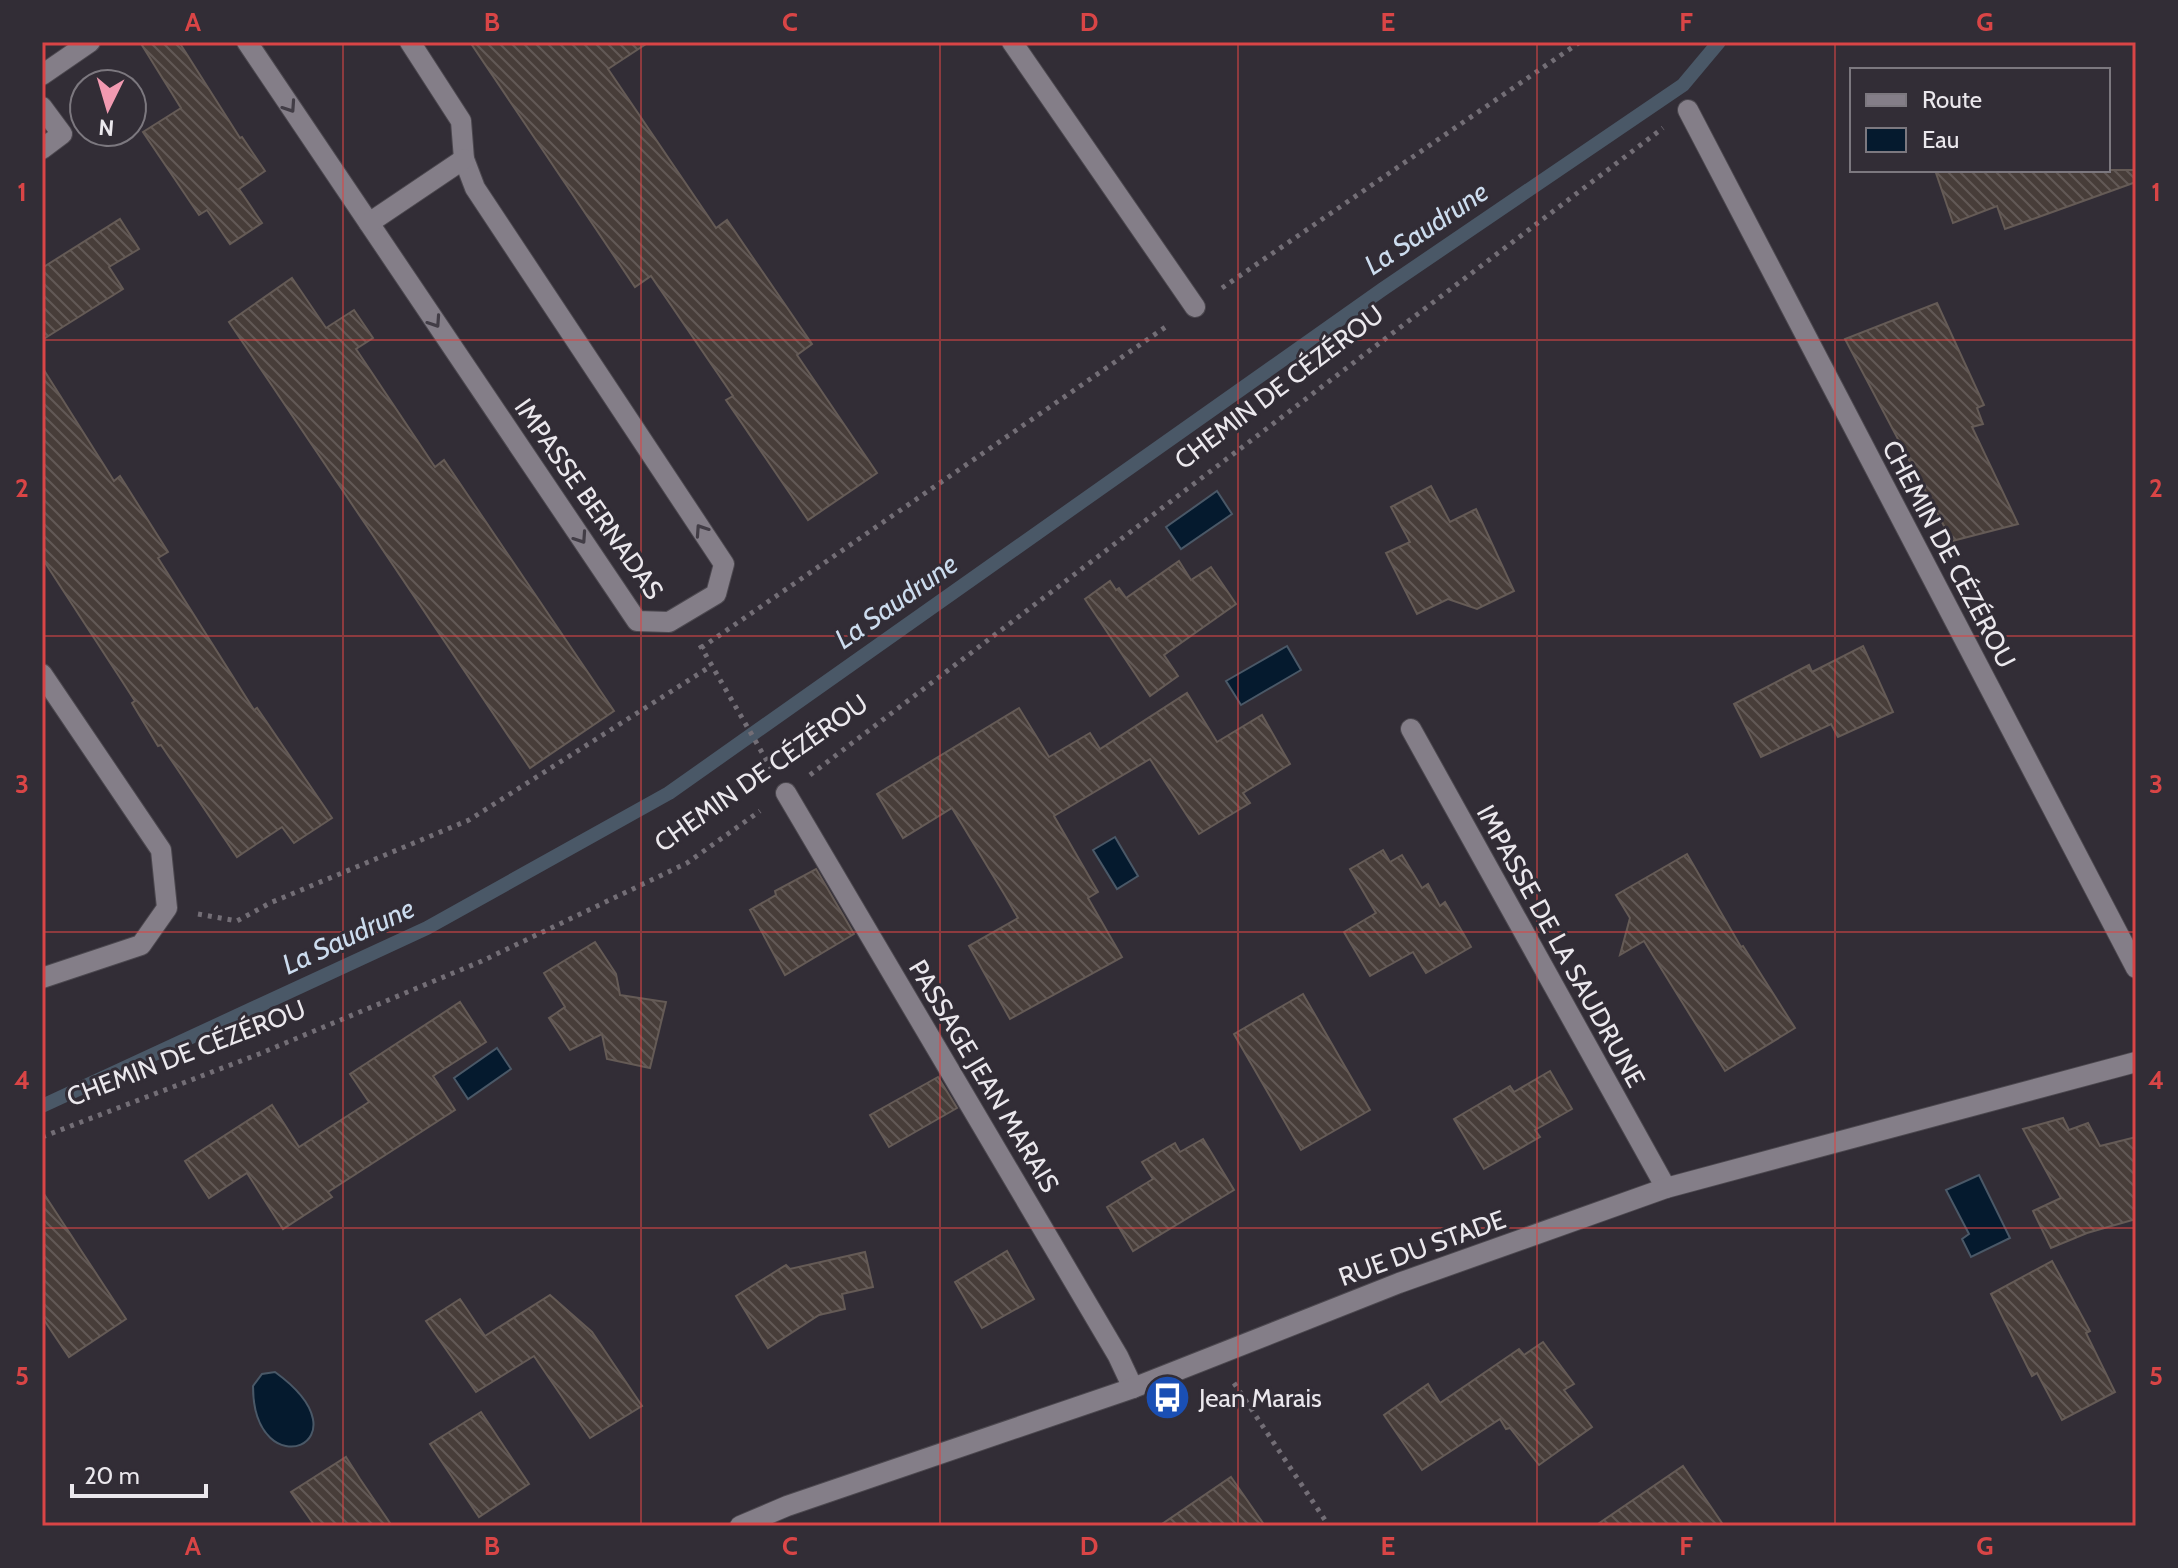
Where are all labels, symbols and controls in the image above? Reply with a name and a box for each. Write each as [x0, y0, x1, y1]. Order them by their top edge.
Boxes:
text: A [185, 6, 202, 38]
text: B [484, 6, 500, 38]
text: C [782, 6, 798, 38]
text: D [1080, 6, 1098, 38]
text: E [1381, 6, 1395, 38]
text: F [1679, 6, 1693, 38]
text: G [1976, 6, 1994, 38]
north arrow [68, 68, 148, 148]
legend [1850, 68, 2110, 172]
text: Route [1922, 85, 1982, 114]
one-way arrow [280, 98, 295, 112]
text: N [97, 113, 115, 142]
text: Eau [1922, 125, 1959, 154]
water label: La Saudrune [1358, 174, 1494, 282]
text: 1 [17, 176, 27, 208]
text: 1 [2151, 176, 2161, 208]
street label: CHEMIN DE CÉZÉROU [1168, 298, 1390, 476]
one-way arrow [426, 314, 441, 328]
street label: IMPASSE BERNADAS [508, 392, 670, 606]
street label: CHEMIN DE CÉZÉROU [1875, 435, 2023, 673]
text: 2 [15, 472, 29, 504]
text: 2 [2149, 472, 2163, 504]
one-way arrow [696, 524, 711, 538]
one-way arrow [571, 529, 586, 543]
water label: La Saudrune [828, 546, 964, 656]
street label: CHEMIN DE CÉZÉROU [648, 687, 874, 859]
text: 3 [15, 768, 29, 800]
text: 3 [2149, 768, 2163, 800]
street label: IMPASSE DE LA SAUDRUNE [1470, 799, 1652, 1093]
water label: La Saudrune [276, 891, 420, 981]
street label: PASSAGE JEAN MARAIS [902, 954, 1066, 1198]
street label: CHEMIN DE CÉZÉROU [62, 993, 310, 1113]
text: 4 [14, 1064, 30, 1096]
text: 4 [2148, 1064, 2164, 1096]
street label: RUE DU STADE [1334, 1203, 1510, 1293]
text: 5 [15, 1360, 29, 1392]
text: 5 [2149, 1360, 2163, 1392]
bus stop icon: Jean Marais [1144, 1374, 1192, 1422]
place label: Jean Marais [1198, 1382, 1322, 1414]
scale bar [72, 1448, 206, 1498]
text: 20 m [84, 1461, 140, 1490]
text: A [185, 1530, 202, 1562]
text: B [484, 1530, 500, 1562]
text: C [782, 1530, 798, 1562]
text: D [1080, 1530, 1098, 1562]
text: E [1381, 1530, 1395, 1562]
text: F [1679, 1530, 1693, 1562]
text: G [1976, 1530, 1994, 1562]

